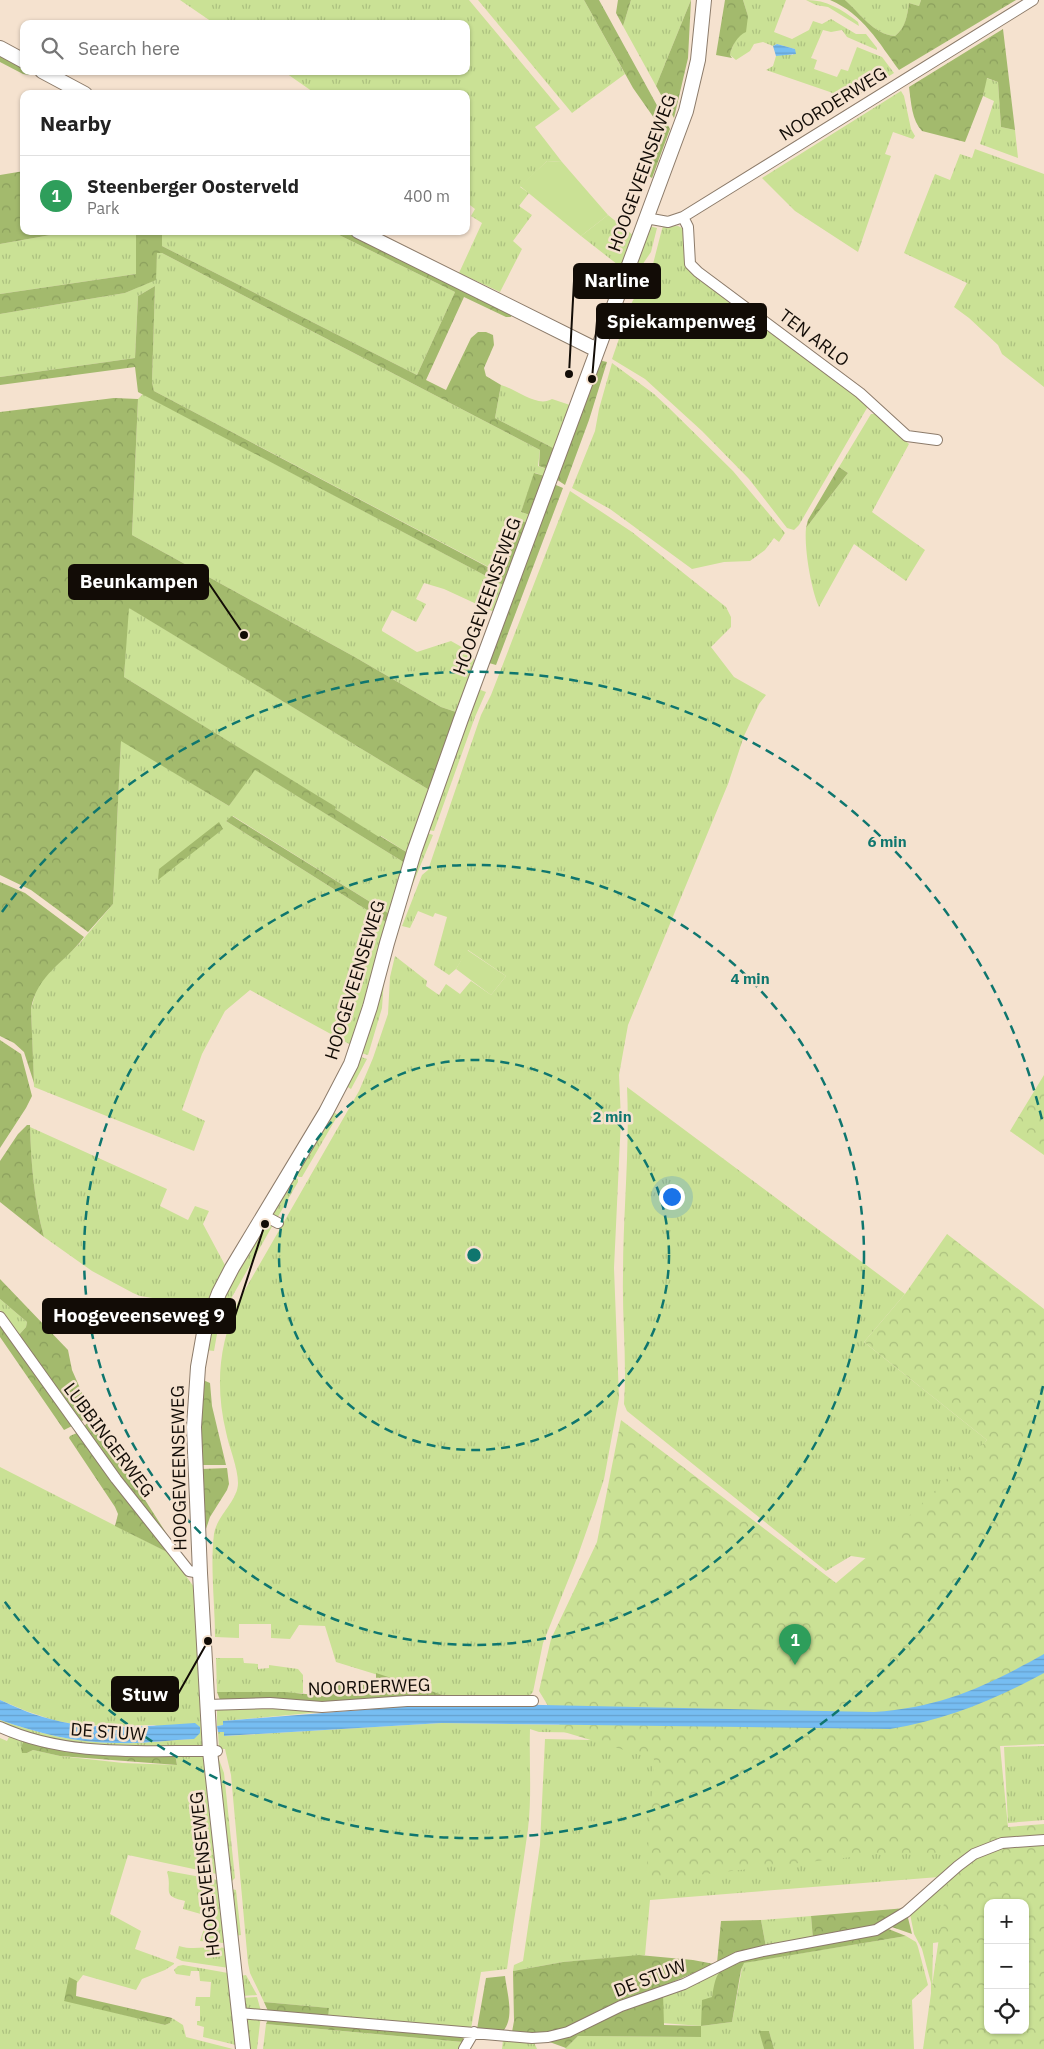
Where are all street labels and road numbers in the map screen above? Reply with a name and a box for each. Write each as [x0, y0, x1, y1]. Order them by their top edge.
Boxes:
street label: NOORDERWEG [775, 61, 891, 146]
street label: HOOGEVEENSEWEG [602, 91, 681, 255]
street label: TEN ARLO [775, 304, 854, 371]
street label: HOOGEVEENSEWEG [447, 514, 526, 678]
street label: HOOGEVEENSEWEG [319, 897, 390, 1062]
street label: LUBBINGERWEG [59, 1378, 160, 1502]
street label: HOOGEVEENSEWEG [166, 1385, 191, 1551]
street label: NOORDERWEG [307, 1673, 431, 1700]
street label: DE STUW [70, 1717, 147, 1746]
street label: HOOGEVEENSEWEG [184, 1790, 225, 1958]
street label: DE STUW [610, 1953, 689, 2002]

